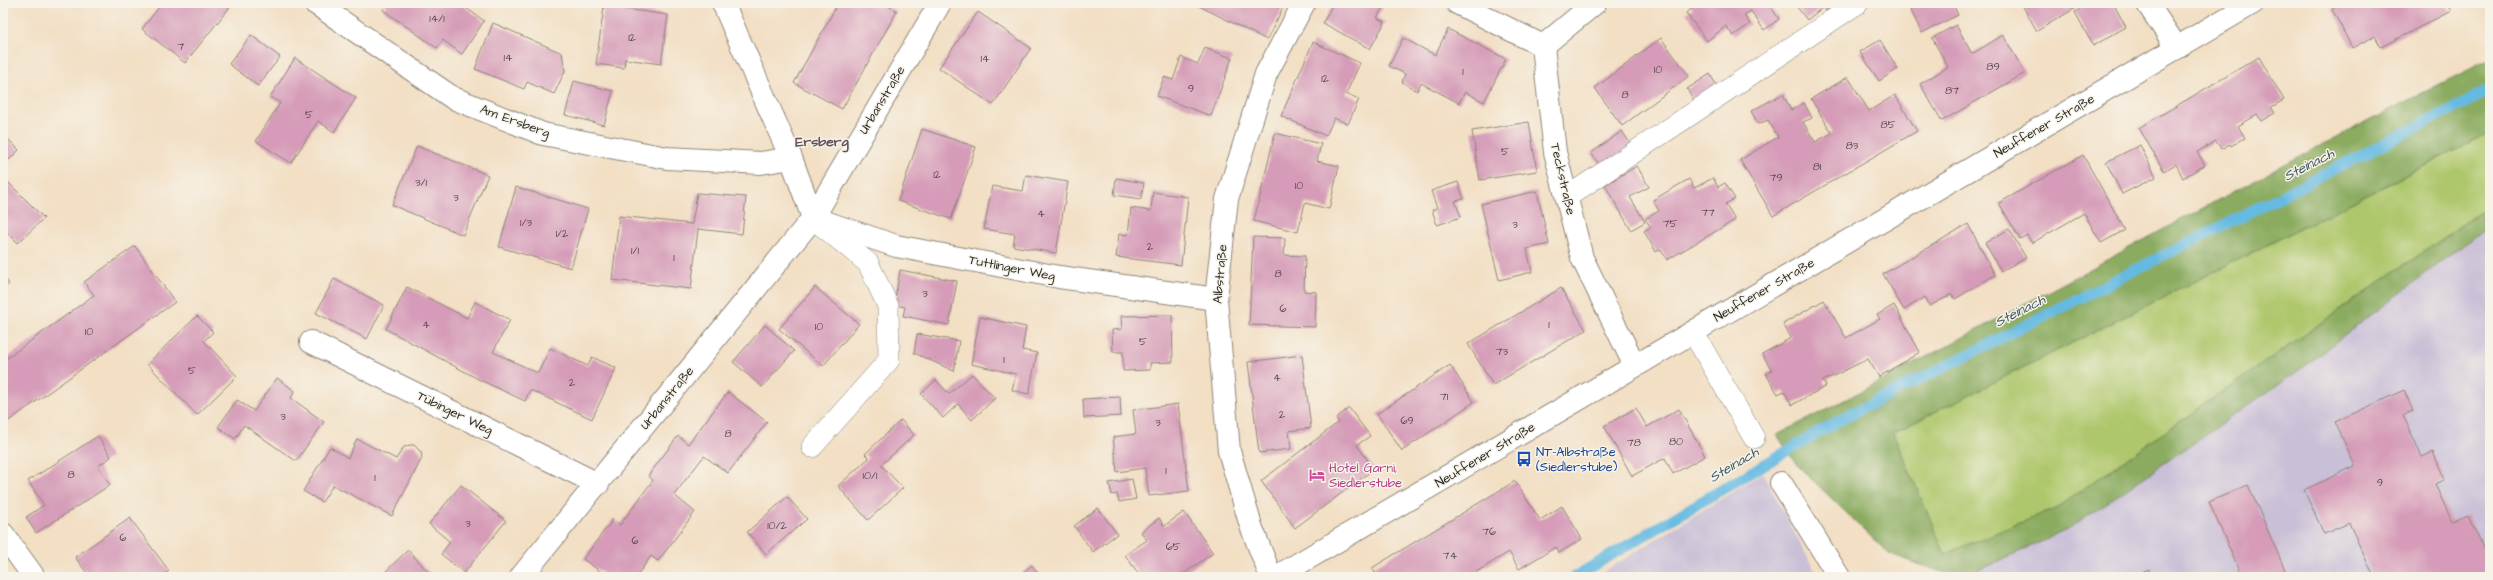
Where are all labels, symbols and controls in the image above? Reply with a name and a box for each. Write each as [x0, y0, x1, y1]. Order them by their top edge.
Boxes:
house number: 14/1 [429, 11, 445, 26]
house number: 12 [628, 30, 637, 45]
house number: 7 [178, 39, 185, 54]
house number: 14 [504, 50, 513, 65]
house number: 14 [981, 51, 990, 66]
house number: 89 [1986, 59, 2000, 74]
street label: Urbanstraße [855, 62, 909, 138]
house number: 10 [1654, 62, 1662, 77]
house number: 1 [1462, 64, 1464, 79]
house number: 12 [1321, 71, 1330, 86]
house number: 9 [1188, 81, 1194, 96]
house number: 87 [1945, 83, 1959, 98]
house number: 8 [1621, 87, 1629, 102]
street label: Neuffener Straße [1990, 90, 2098, 162]
street label: Am Ersberg [477, 100, 553, 143]
house number: 5 [305, 107, 313, 122]
house number: 85 [1881, 117, 1896, 132]
district label: Ersberg [795, 132, 849, 153]
house number: 83 [1846, 138, 1859, 153]
street label: Teckstraße [1546, 141, 1580, 217]
water label: Steinach [2280, 143, 2339, 186]
house number: 5 [1501, 144, 1509, 159]
house number: 81 [1813, 159, 1822, 174]
house number: 12 [933, 167, 942, 182]
house number: 79 [1769, 170, 1783, 185]
house number: 3/1 [415, 175, 428, 190]
house number: 10 [1295, 178, 1303, 193]
house number: 3 [453, 190, 459, 205]
house number: 77 [1701, 205, 1715, 220]
house number: 4 [1037, 206, 1045, 221]
house number: 1/3 [520, 215, 532, 230]
house number: 75 [1663, 216, 1677, 231]
house number: 3 [1512, 217, 1518, 232]
house number: 1/2 [556, 226, 569, 241]
house number: 2 [1147, 239, 1154, 254]
house number: 1/1 [631, 243, 639, 258]
street label: Albstraße [1208, 244, 1232, 304]
house number: 1 [673, 250, 675, 265]
street label: Tuttlinger Weg [967, 251, 1057, 286]
street label: Neuffener Straße [1710, 254, 1818, 326]
house number: 8 [1274, 266, 1282, 281]
house number: 3 [922, 286, 928, 301]
water label: Steinach [1991, 289, 2050, 332]
house number: 6 [1280, 301, 1287, 316]
house number: 4 [422, 317, 430, 332]
house number: 1 [1548, 317, 1550, 332]
house number: 10 [815, 319, 823, 334]
house number: 10 [85, 324, 93, 339]
house number: 5 [1139, 334, 1147, 349]
house number: 73 [1496, 344, 1509, 359]
house number: 1 [1003, 352, 1005, 367]
house number: 5 [188, 363, 196, 378]
street label: Urbanstraße [636, 363, 698, 433]
house number: 4 [1273, 370, 1281, 385]
house number: 2 [569, 375, 576, 390]
street label: Tübinger Weg [414, 387, 496, 440]
house number: 71 [1440, 389, 1449, 404]
house number: 2 [1279, 407, 1286, 422]
house number: 3 [280, 409, 286, 424]
house number: 69 [1400, 413, 1414, 428]
house number: 3 [1155, 415, 1161, 430]
street label: Neuffener Straße [1432, 418, 1538, 492]
house number: 8 [724, 426, 732, 441]
house number: 80 [1669, 434, 1683, 449]
house number: 78 [1627, 435, 1641, 450]
water label: Steinach [1706, 442, 1763, 488]
place label: NT-Albstraße (Siedlerstube) [1536, 443, 1618, 476]
bus stop icon: NT-Albstraße (Siedlerstube) [1515, 450, 1533, 468]
place label: Hotel Garni, Siedlerstube [1329, 459, 1402, 492]
house number: 1 [1165, 463, 1167, 478]
hotel icon: Hotel Garni, Siedlerstube [1308, 466, 1326, 484]
house number: 8 [67, 467, 75, 482]
house number: 10/1 [863, 468, 878, 483]
house number: 1 [374, 470, 376, 485]
house number: 9 [2377, 475, 2383, 490]
house number: 3 [465, 516, 471, 531]
house number: 10/2 [767, 518, 788, 533]
house number: 76 [1482, 524, 1496, 539]
house number: 6 [120, 530, 127, 545]
house number: 6 [632, 533, 639, 548]
house number: 65 [1166, 539, 1181, 554]
house number: 74 [1443, 548, 1458, 563]

